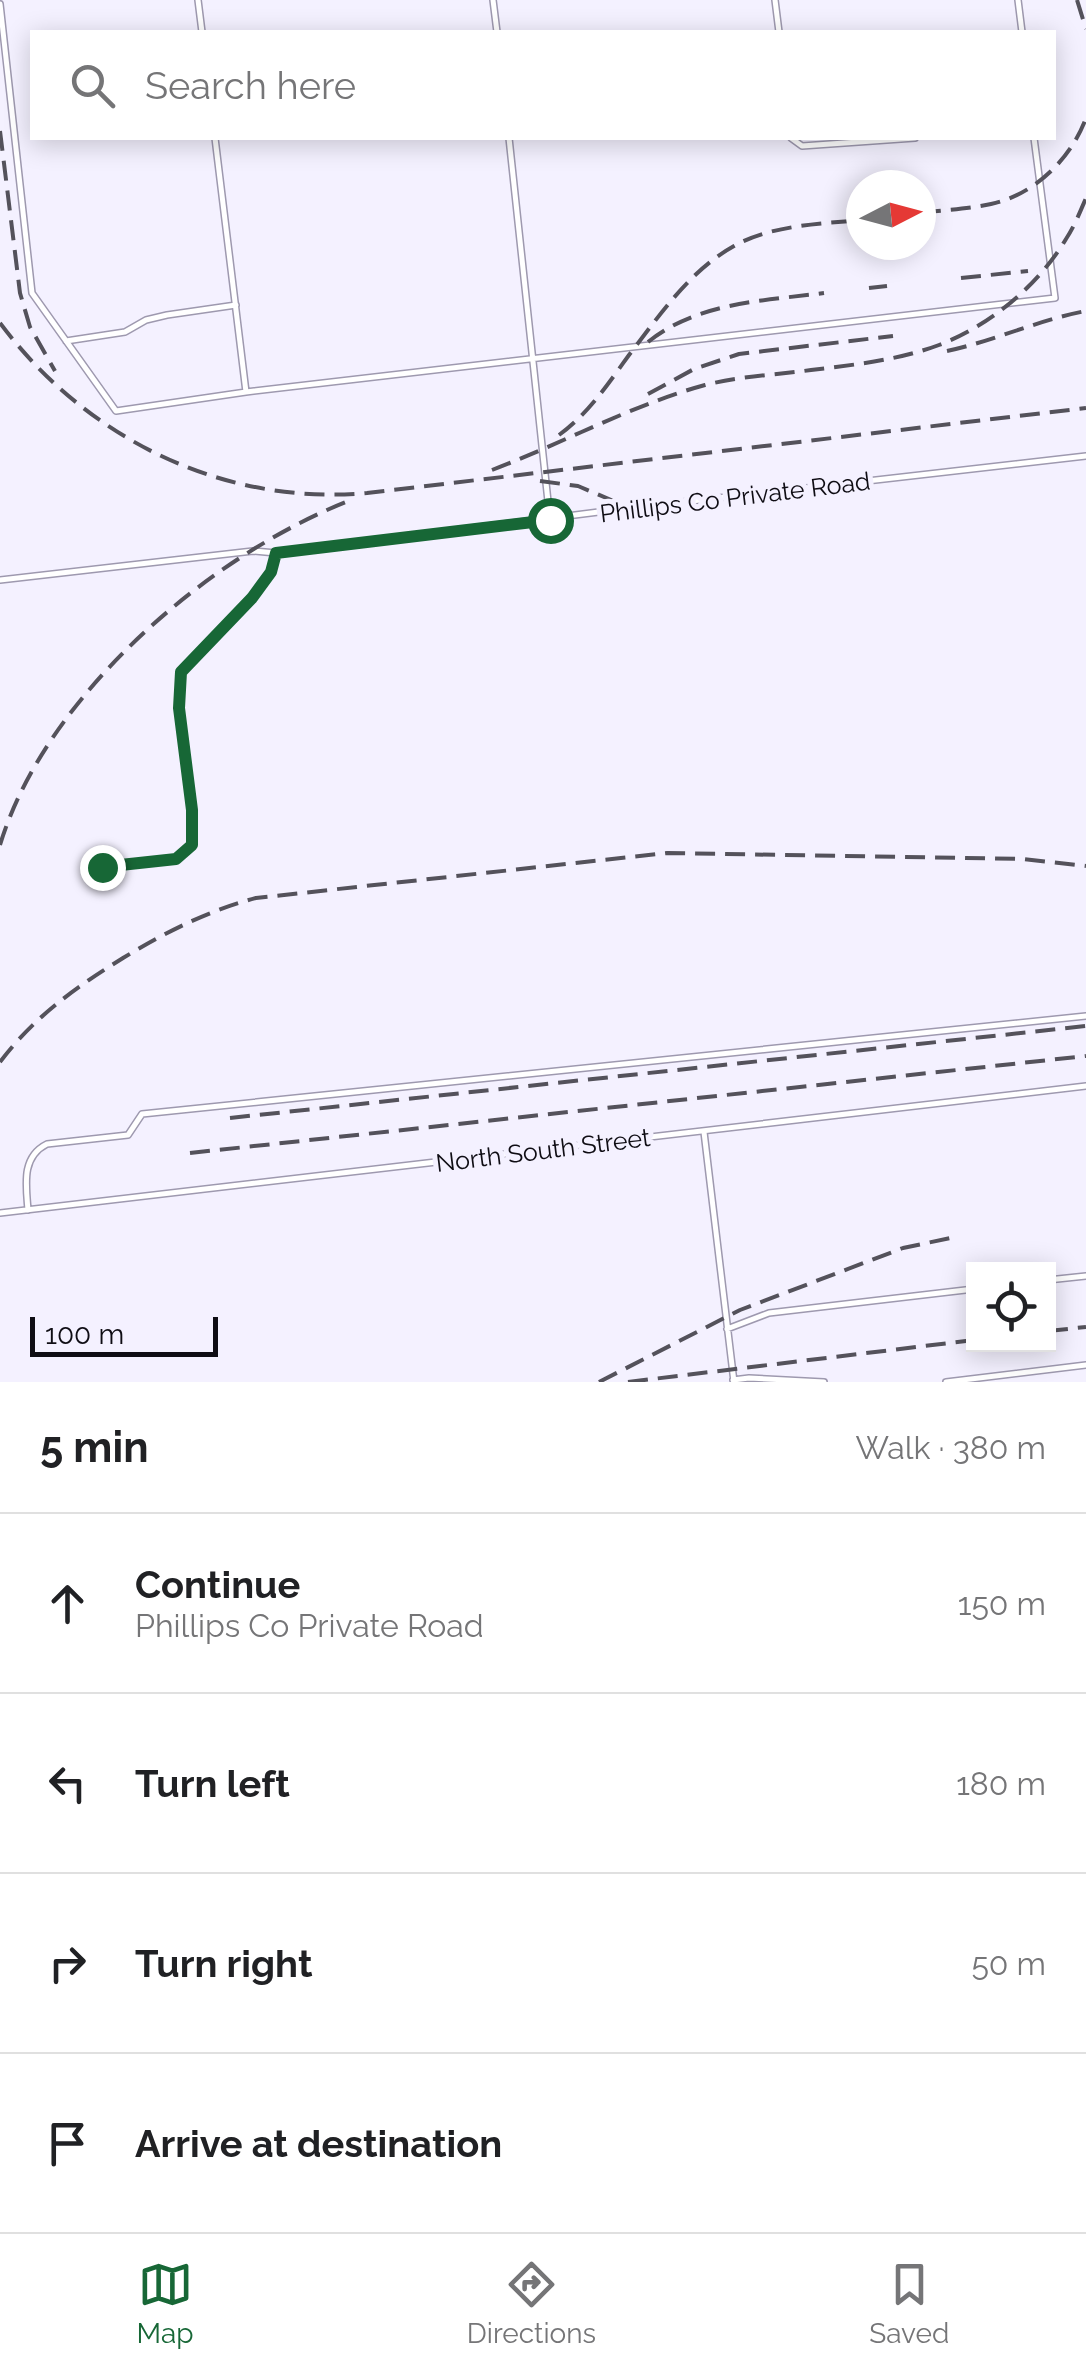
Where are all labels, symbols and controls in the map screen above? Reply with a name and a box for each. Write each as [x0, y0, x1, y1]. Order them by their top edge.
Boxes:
search box [30, 30, 1056, 140]
icon: search [65, 58, 120, 113]
text: Search here [145, 63, 356, 108]
north arrow [846, 170, 936, 260]
street label: Phillips Co Private Road [598, 466, 872, 528]
route start [528, 498, 574, 544]
route end [80, 845, 126, 891]
street label: North South Street [434, 1122, 652, 1178]
map controls [966, 1262, 1056, 1352]
button: locate [966, 1262, 1056, 1352]
scale bar [30, 1312, 218, 1356]
text: 100 m [45, 1318, 124, 1351]
text: 5 min [40, 1423, 149, 1472]
text: Walk · 380 m [856, 1429, 1046, 1466]
text: Continue [135, 1562, 300, 1607]
icon: ahead [40, 1576, 95, 1631]
text: 150 m [958, 1585, 1046, 1622]
text: Phillips Co Private Road [135, 1607, 484, 1644]
icon: left [40, 1756, 95, 1811]
text: Turn left [135, 1761, 290, 1806]
text: 180 m [956, 1765, 1046, 1802]
icon: right [40, 1936, 95, 1991]
text: Turn right [135, 1941, 312, 1986]
text: 50 m [971, 1945, 1046, 1982]
icon: arrive [40, 2116, 95, 2171]
text: Arrive at destination [135, 2121, 502, 2166]
tab: Map [137, 2257, 194, 2350]
tab: Directions [467, 2257, 596, 2350]
tab: Saved [869, 2257, 949, 2350]

